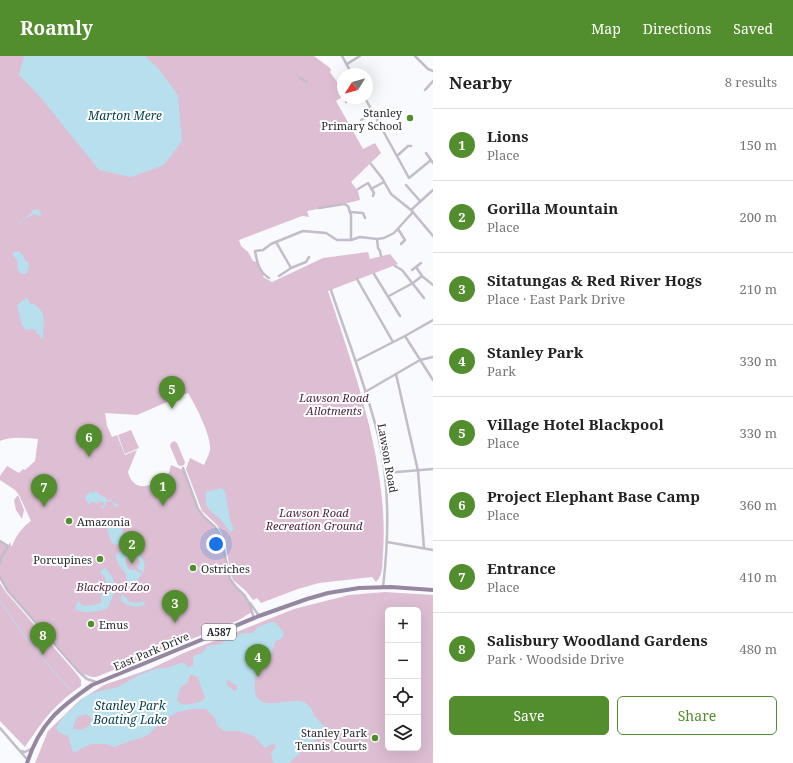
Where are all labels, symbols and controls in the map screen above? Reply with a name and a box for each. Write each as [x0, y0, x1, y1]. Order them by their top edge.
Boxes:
text: Roamly [20, 15, 93, 41]
text: Map [591, 19, 621, 38]
text: Directions [643, 19, 711, 38]
text: Saved [733, 19, 773, 38]
north arrow [337, 68, 373, 104]
text: Nearby [449, 71, 512, 94]
text: 8 results [725, 73, 777, 91]
place label: Stanley Primary School [321, 105, 403, 133]
water label: Marton Mere [87, 107, 162, 124]
marker: Stanley Primary School [405, 113, 415, 123]
text: Lions [487, 126, 529, 146]
text: 1 [458, 136, 466, 154]
text: 150 m [740, 136, 777, 154]
text: Place [487, 146, 520, 164]
text: Gorilla Mountain [487, 198, 618, 218]
text: 2 [458, 208, 466, 226]
text: 200 m [740, 208, 777, 226]
text: Place [487, 218, 520, 236]
text: Sitatungas & Red River Hogs [487, 270, 702, 290]
text: 3 [458, 280, 466, 298]
text: 210 m [740, 280, 777, 298]
text: Place · East Park Drive [487, 290, 625, 308]
text: Stanley Park [487, 342, 583, 362]
text: 4 [458, 352, 466, 370]
text: 330 m [740, 352, 777, 370]
text: Park [487, 362, 516, 380]
pin: 5 [159, 376, 185, 409]
park label: Lawson Road Allotments [298, 390, 369, 418]
text: Village Hotel Blackpool [487, 414, 664, 434]
street label: Lawson Road [375, 422, 402, 494]
pin: 6 [76, 424, 102, 457]
text: 5 [458, 424, 466, 442]
text: 330 m [740, 424, 777, 442]
text: Place [487, 434, 520, 452]
pin: 1 [150, 473, 176, 506]
pin: 7 [31, 474, 57, 507]
text: Project Elephant Base Camp [487, 486, 700, 506]
text: 6 [458, 496, 466, 514]
text: 360 m [740, 496, 777, 514]
park label: Lawson Road Recreation Ground [265, 505, 363, 533]
text: Place [487, 506, 520, 524]
place label: Amazonia [77, 514, 130, 529]
marker: Amazonia [64, 516, 74, 526]
pin: 2 [119, 531, 145, 564]
your location [206, 534, 226, 554]
place label: Porcupines [33, 552, 92, 567]
marker: Porcupines [95, 554, 105, 564]
text: Entrance [487, 558, 556, 578]
place label: Ostriches [201, 561, 250, 576]
marker: Ostriches [188, 563, 198, 573]
text: 7 [458, 568, 466, 586]
text: 410 m [740, 568, 777, 586]
text: Place [487, 578, 520, 596]
park label: Blackpool Zoo [76, 579, 150, 594]
pin: 3 [162, 590, 188, 623]
map controls [385, 607, 421, 751]
button: + [385, 607, 421, 643]
place label: Emus [99, 617, 128, 632]
marker: Emus [86, 619, 96, 629]
pin: 8 [30, 622, 56, 655]
road number: A587 [202, 624, 236, 640]
street label: East Park Drive [111, 628, 191, 674]
text: Salisbury Woodland Gardens [487, 630, 708, 650]
text: 8 [458, 640, 466, 658]
text: 480 m [740, 640, 777, 658]
button: − [385, 643, 421, 679]
pin: 4 [245, 644, 271, 677]
text: Park · Woodside Drive [487, 650, 624, 668]
button: locate [385, 679, 421, 715]
button: Save [449, 696, 609, 735]
button: Share [617, 696, 777, 735]
water label: Stanley Park Boating Lake [92, 697, 167, 728]
button: layers [385, 715, 421, 751]
place label: Stanley Park Tennis Courts [295, 725, 368, 753]
marker: Stanley Park Tennis Courts [370, 733, 380, 743]

